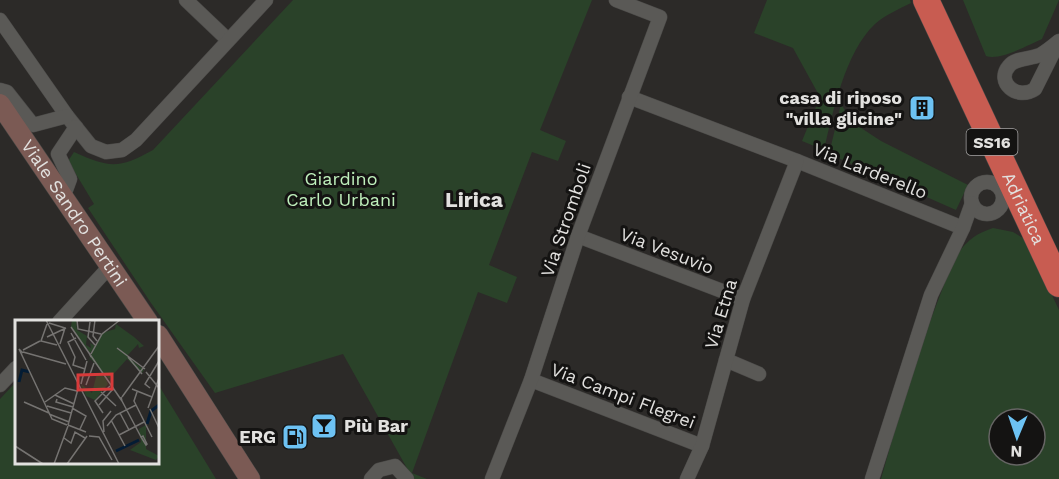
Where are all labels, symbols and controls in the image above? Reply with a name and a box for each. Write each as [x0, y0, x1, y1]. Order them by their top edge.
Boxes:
place label: casa di riposo "villa glicine" [779, 87, 902, 129]
building icon: casa di riposo "villa glicine" [907, 93, 937, 123]
road number: SS16 [966, 129, 1018, 155]
street label: Viale Sandro Pertini [17, 135, 132, 290]
street label: Via Larderello [810, 138, 930, 203]
street label: Via Stromboli [536, 160, 595, 279]
park label: Giardino Carlo Urbani [286, 168, 396, 210]
street label: Adriatica [998, 168, 1050, 248]
district label: Lirica [445, 187, 504, 212]
street label: Via Vesuvio [617, 223, 717, 278]
street label: Via Etna [700, 276, 741, 352]
inset map [15, 320, 159, 464]
street label: Via Campi Flegrei [548, 358, 698, 433]
north arrow [987, 407, 1047, 467]
bar icon: Più Bar [309, 411, 339, 441]
place label: Più Bar [344, 415, 408, 436]
fuel station icon: ERG [280, 422, 310, 452]
place label: ERG [239, 426, 276, 447]
text: N [1010, 442, 1023, 461]

